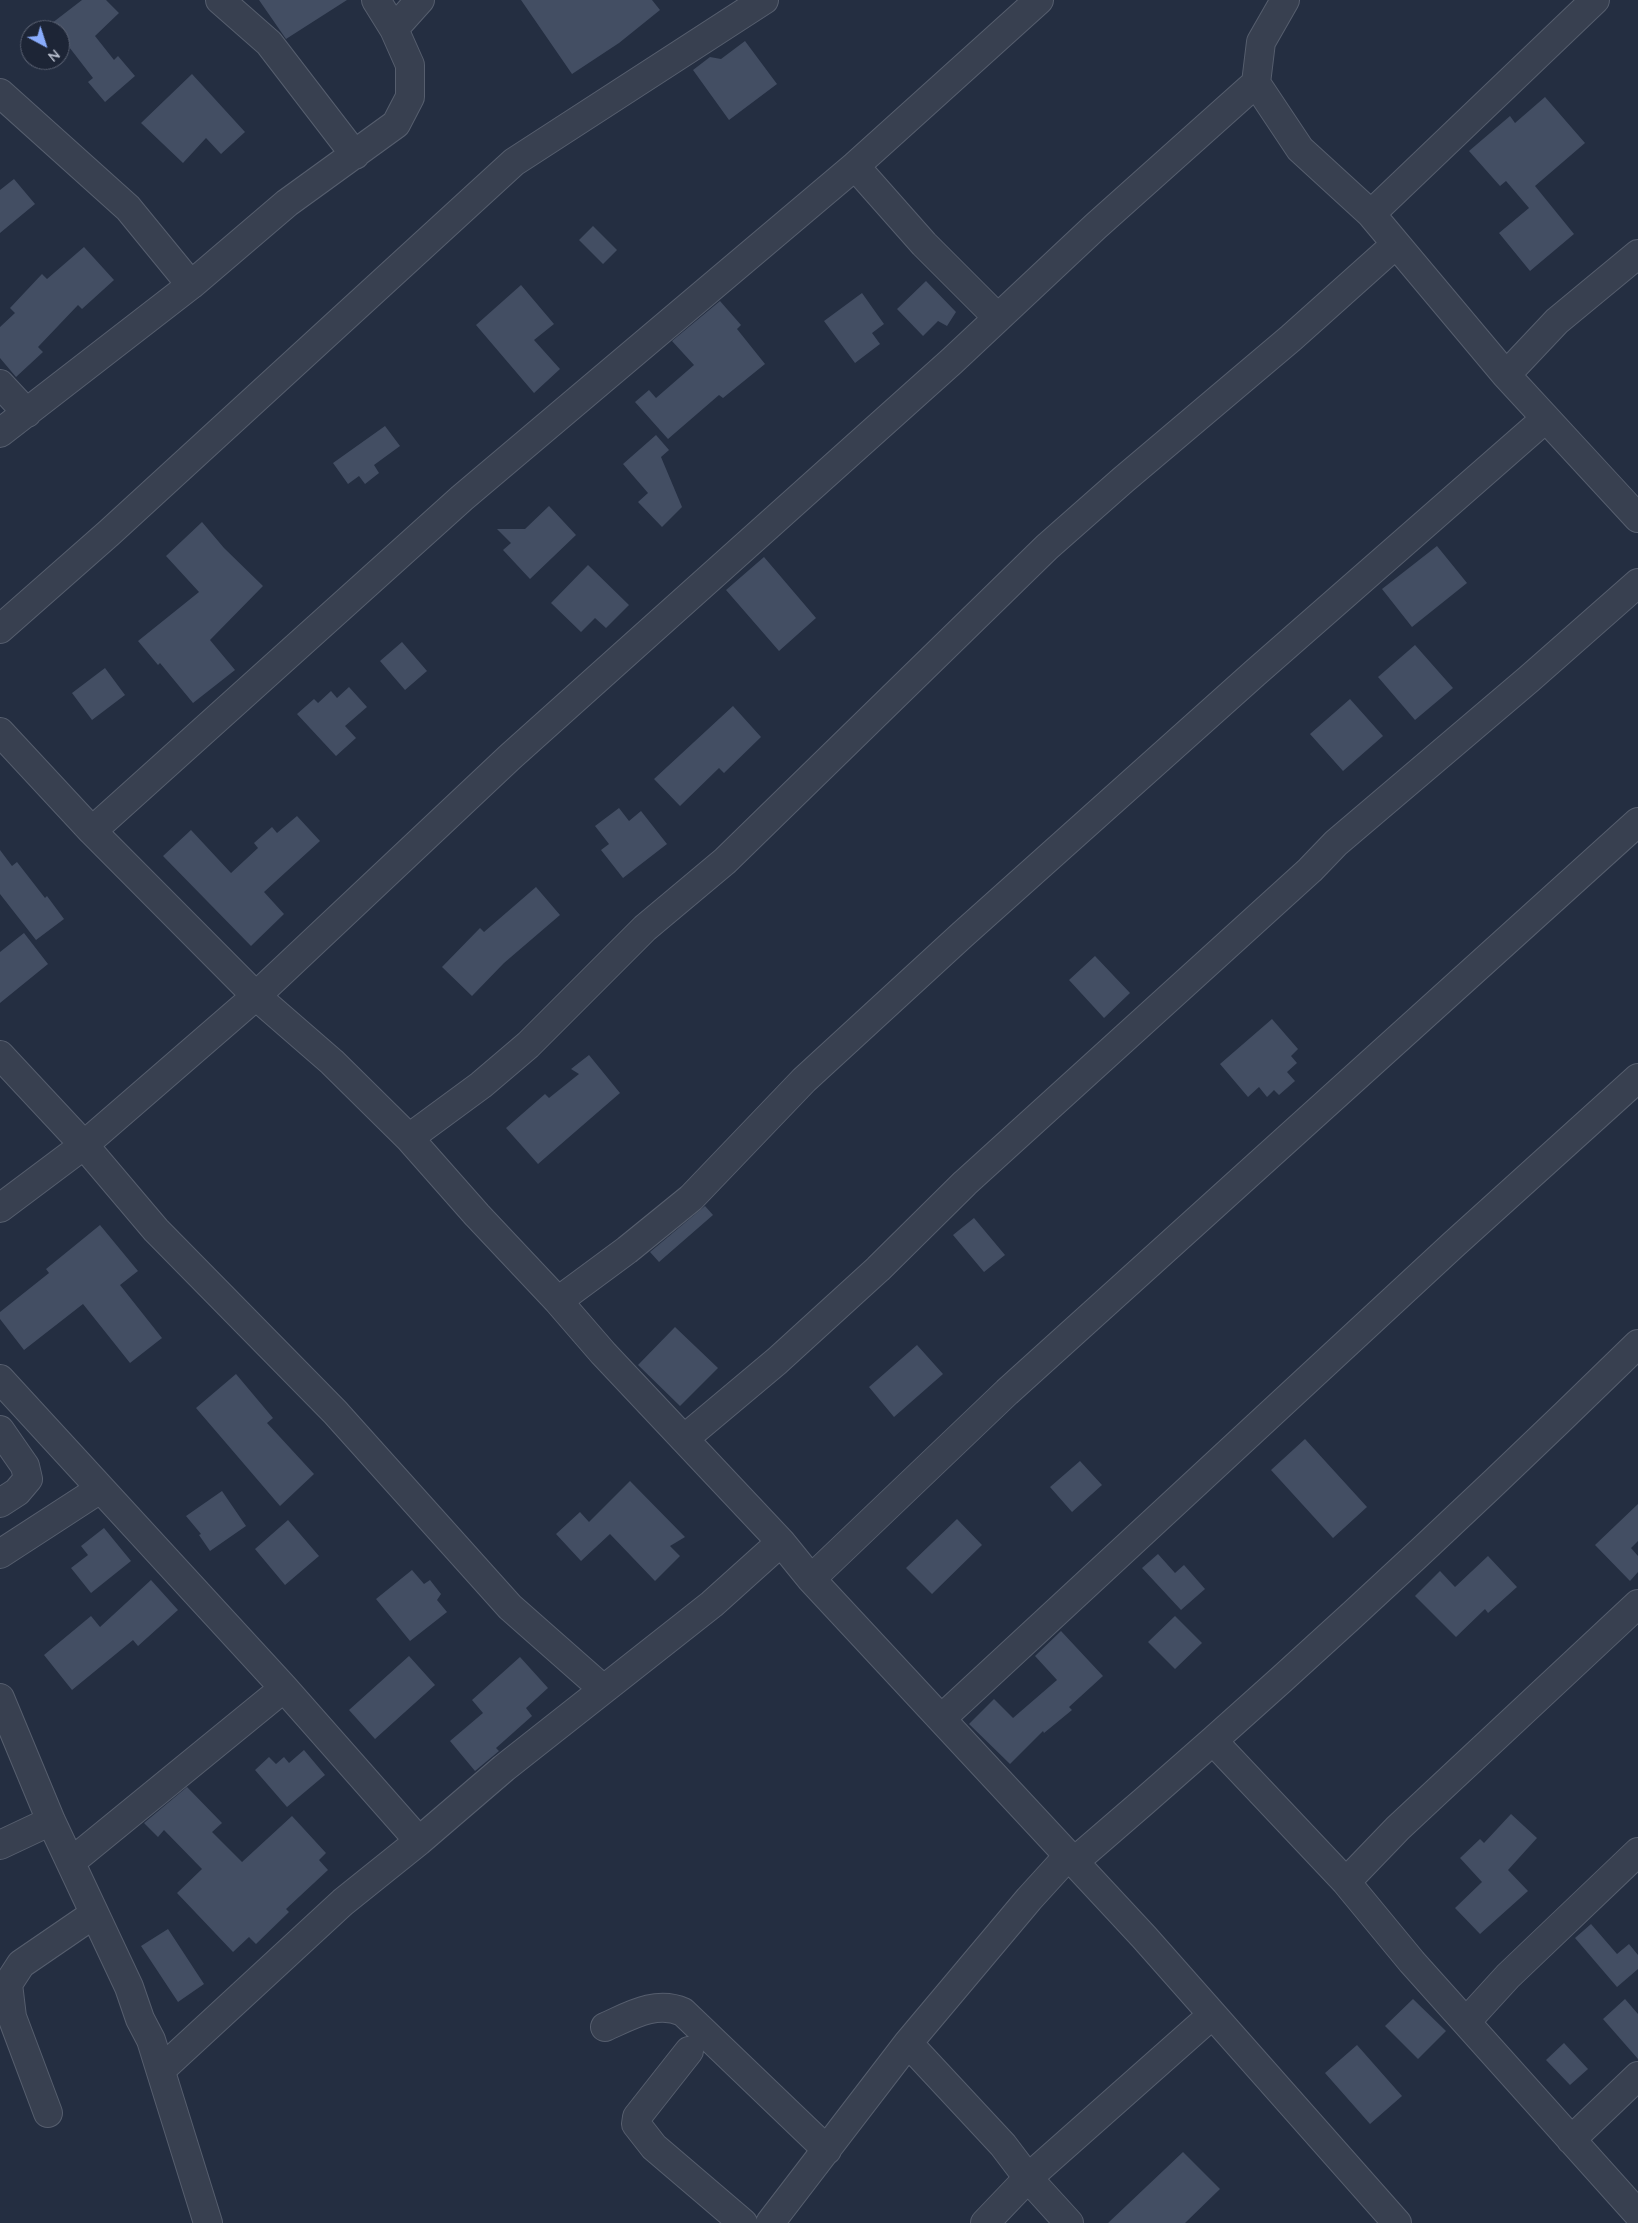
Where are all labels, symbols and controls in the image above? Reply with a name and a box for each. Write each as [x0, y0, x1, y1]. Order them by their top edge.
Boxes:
north arrow [20, 20, 70, 70]
text: N [44, 46, 64, 66]

